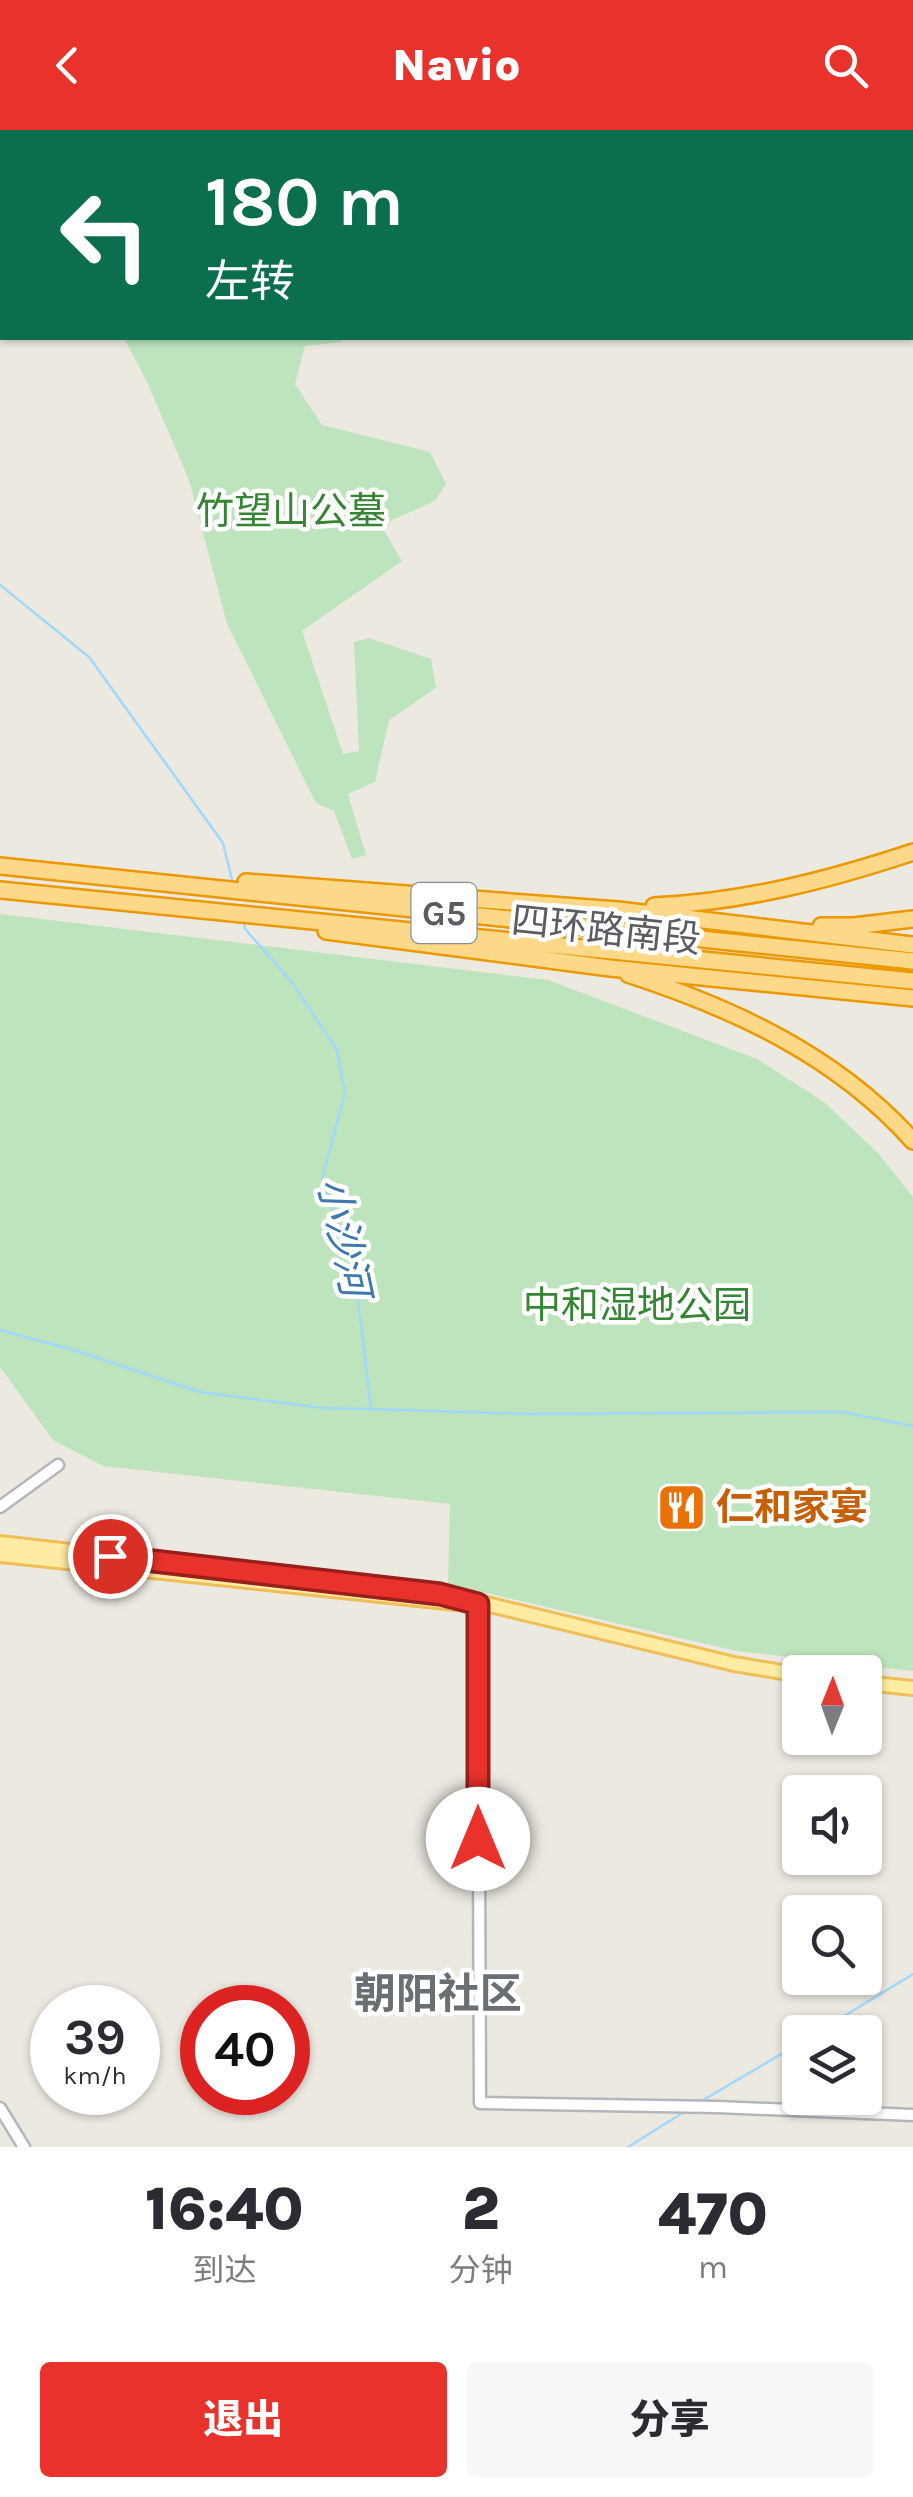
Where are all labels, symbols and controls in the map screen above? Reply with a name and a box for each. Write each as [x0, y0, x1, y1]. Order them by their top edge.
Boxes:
icon: back [40, 38, 95, 93]
icon: search [818, 38, 873, 93]
text: Navio [392, 39, 521, 91]
text: 180 m [205, 161, 404, 243]
icon: left [40, 170, 170, 300]
text: 左转 [205, 256, 295, 308]
park label: 竹望山公墓 [196, 489, 386, 534]
road number: G5 [412, 883, 476, 943]
street label: 四环路南段 [509, 898, 703, 962]
water label: 小沙河 [309, 1173, 381, 1307]
park label: 中和湿地公园 [523, 1283, 751, 1328]
restaurant icon: 仁和家宴 [655, 1481, 707, 1533]
place label: 仁和家宴 [716, 1485, 868, 1530]
pin [68, 1514, 153, 1599]
icon: arrive [83, 1529, 138, 1584]
north arrow [782, 1655, 882, 1755]
map controls [782, 1655, 882, 2115]
button: sound [782, 1775, 882, 1875]
position arrow [426, 1787, 530, 1891]
button: search [782, 1895, 882, 1995]
district label: 朝阳社区 [354, 1969, 522, 2019]
speed limit sign: 40 [180, 1985, 310, 2115]
text: 39 [64, 2008, 126, 2067]
button: layers [782, 2015, 882, 2115]
text: km/h [63, 2061, 127, 2090]
text: 16:40 [145, 2174, 304, 2244]
text: 2 [462, 2174, 500, 2244]
text: 470 [658, 2179, 768, 2249]
text: m [698, 2249, 728, 2286]
text: 到达 [192, 2252, 256, 2289]
text: 分钟 [449, 2252, 513, 2289]
button: 退出 [40, 2362, 447, 2477]
button: 分享 [467, 2362, 873, 2477]

